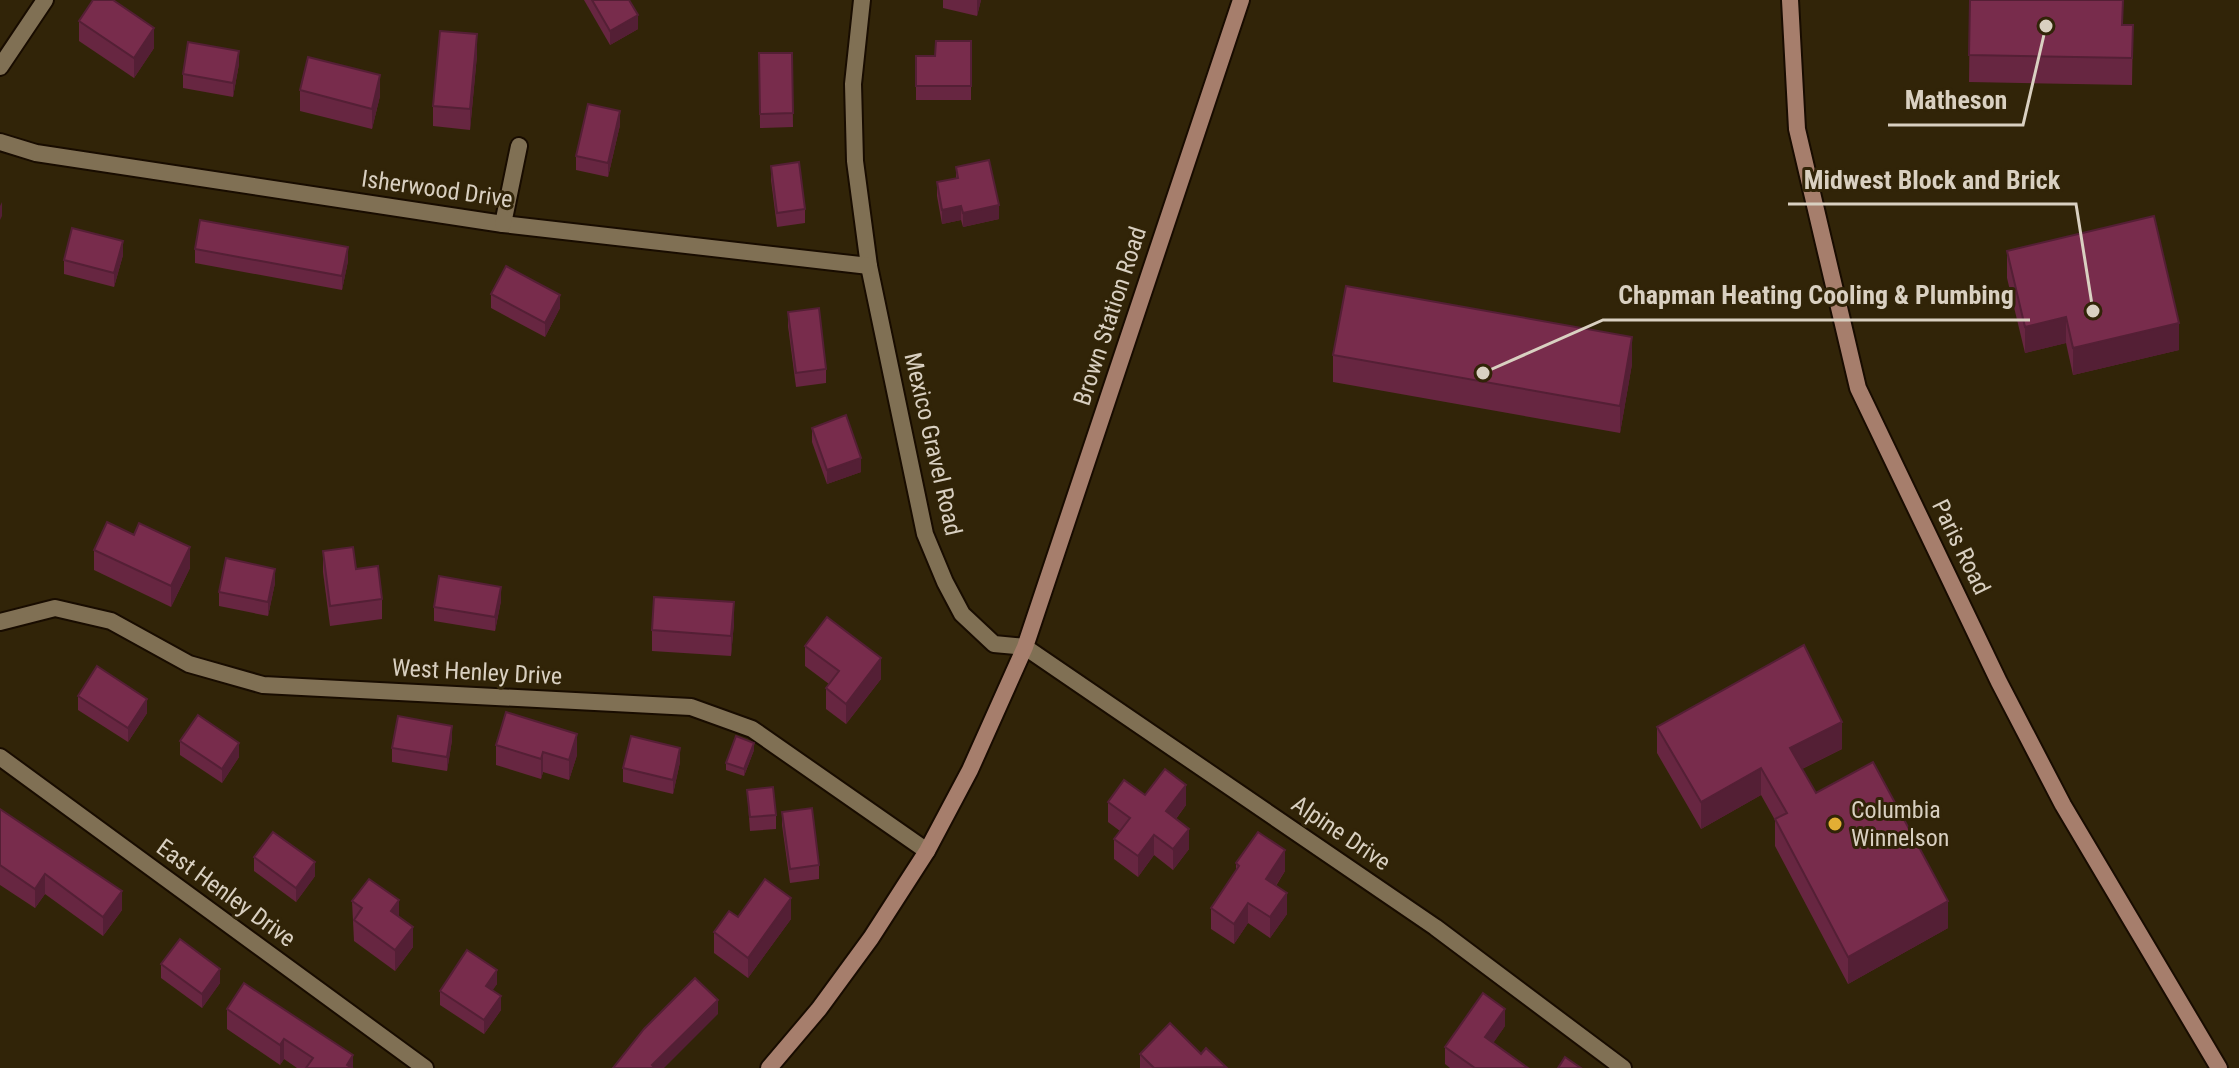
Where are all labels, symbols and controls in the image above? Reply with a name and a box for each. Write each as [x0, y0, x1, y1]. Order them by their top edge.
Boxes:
callout: Matheson [1888, 75, 2023, 125]
text: Matheson [1905, 85, 2007, 115]
callout: Midwest Block and Brick [1788, 154, 2076, 204]
street label: Isherwood Drive [360, 165, 514, 213]
text: Midwest Block and Brick [1804, 165, 2061, 195]
street label: Brown Station Road [1068, 223, 1152, 409]
callout: Chapman Heating Cooling & Plumbing [1603, 270, 2030, 320]
text: Chapman Heating Cooling & Plumbing [1618, 280, 2014, 310]
street label: Mexico Gravel Road [898, 350, 968, 538]
street label: Paris Road [1926, 495, 1996, 599]
street label: West Henley Drive [391, 654, 563, 690]
street label: Alpine Drive [1286, 790, 1396, 876]
place label: Columbia Winnelson [1851, 796, 1949, 852]
marker: Columbia Winnelson [1826, 815, 1844, 833]
street label: East Henley Drive [151, 833, 301, 953]

